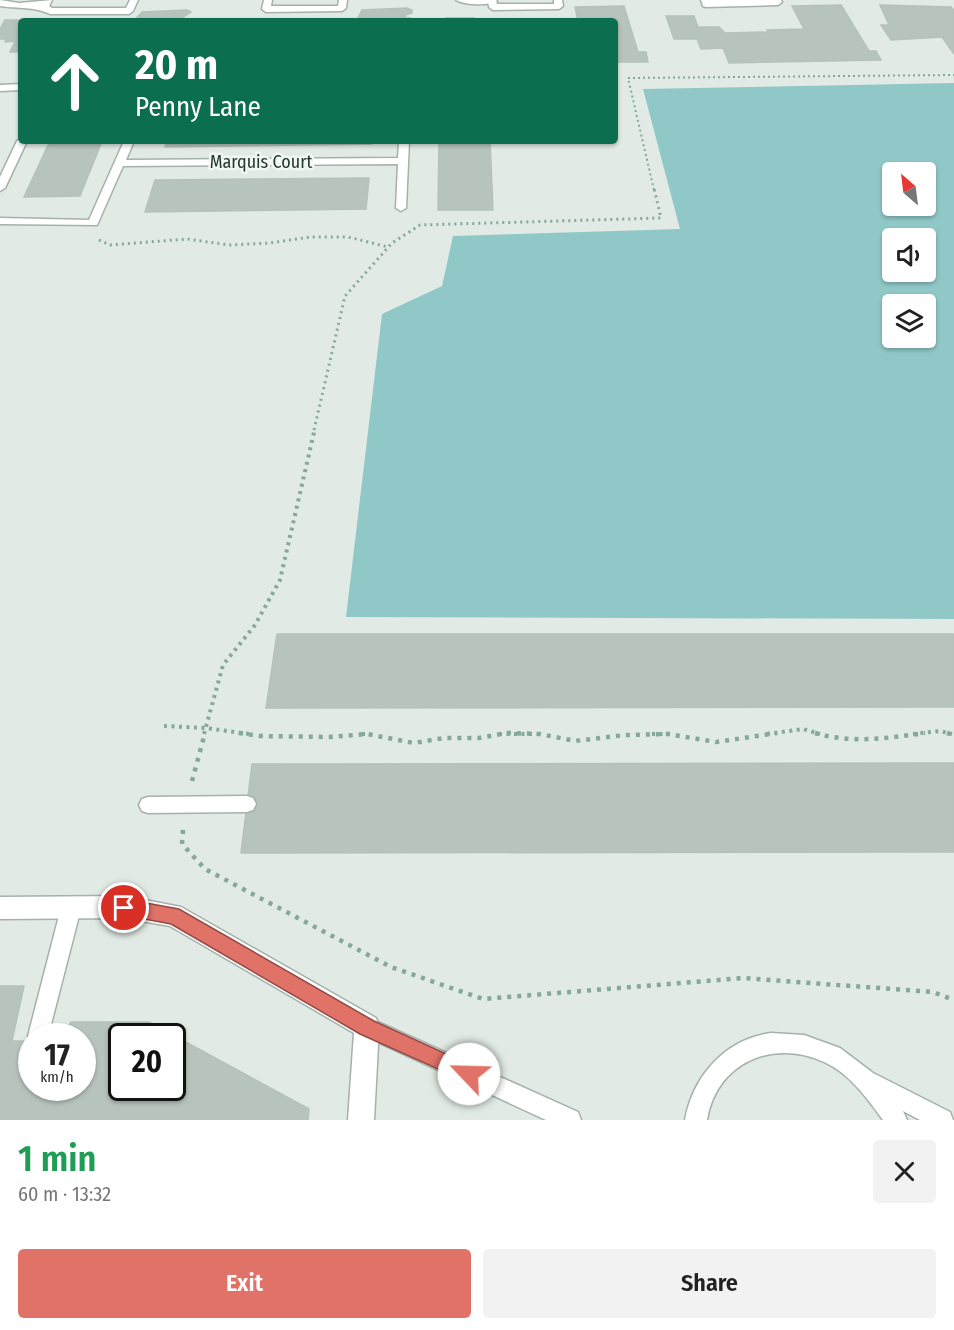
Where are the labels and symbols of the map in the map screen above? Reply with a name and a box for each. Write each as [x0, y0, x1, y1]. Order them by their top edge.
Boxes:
street label: Marquis Court [210, 151, 312, 173]
north arrow [882, 162, 936, 216]
pin [98, 882, 149, 933]
speed limit sign: 20 [108, 1023, 186, 1101]
position arrow [437, 1042, 501, 1106]

